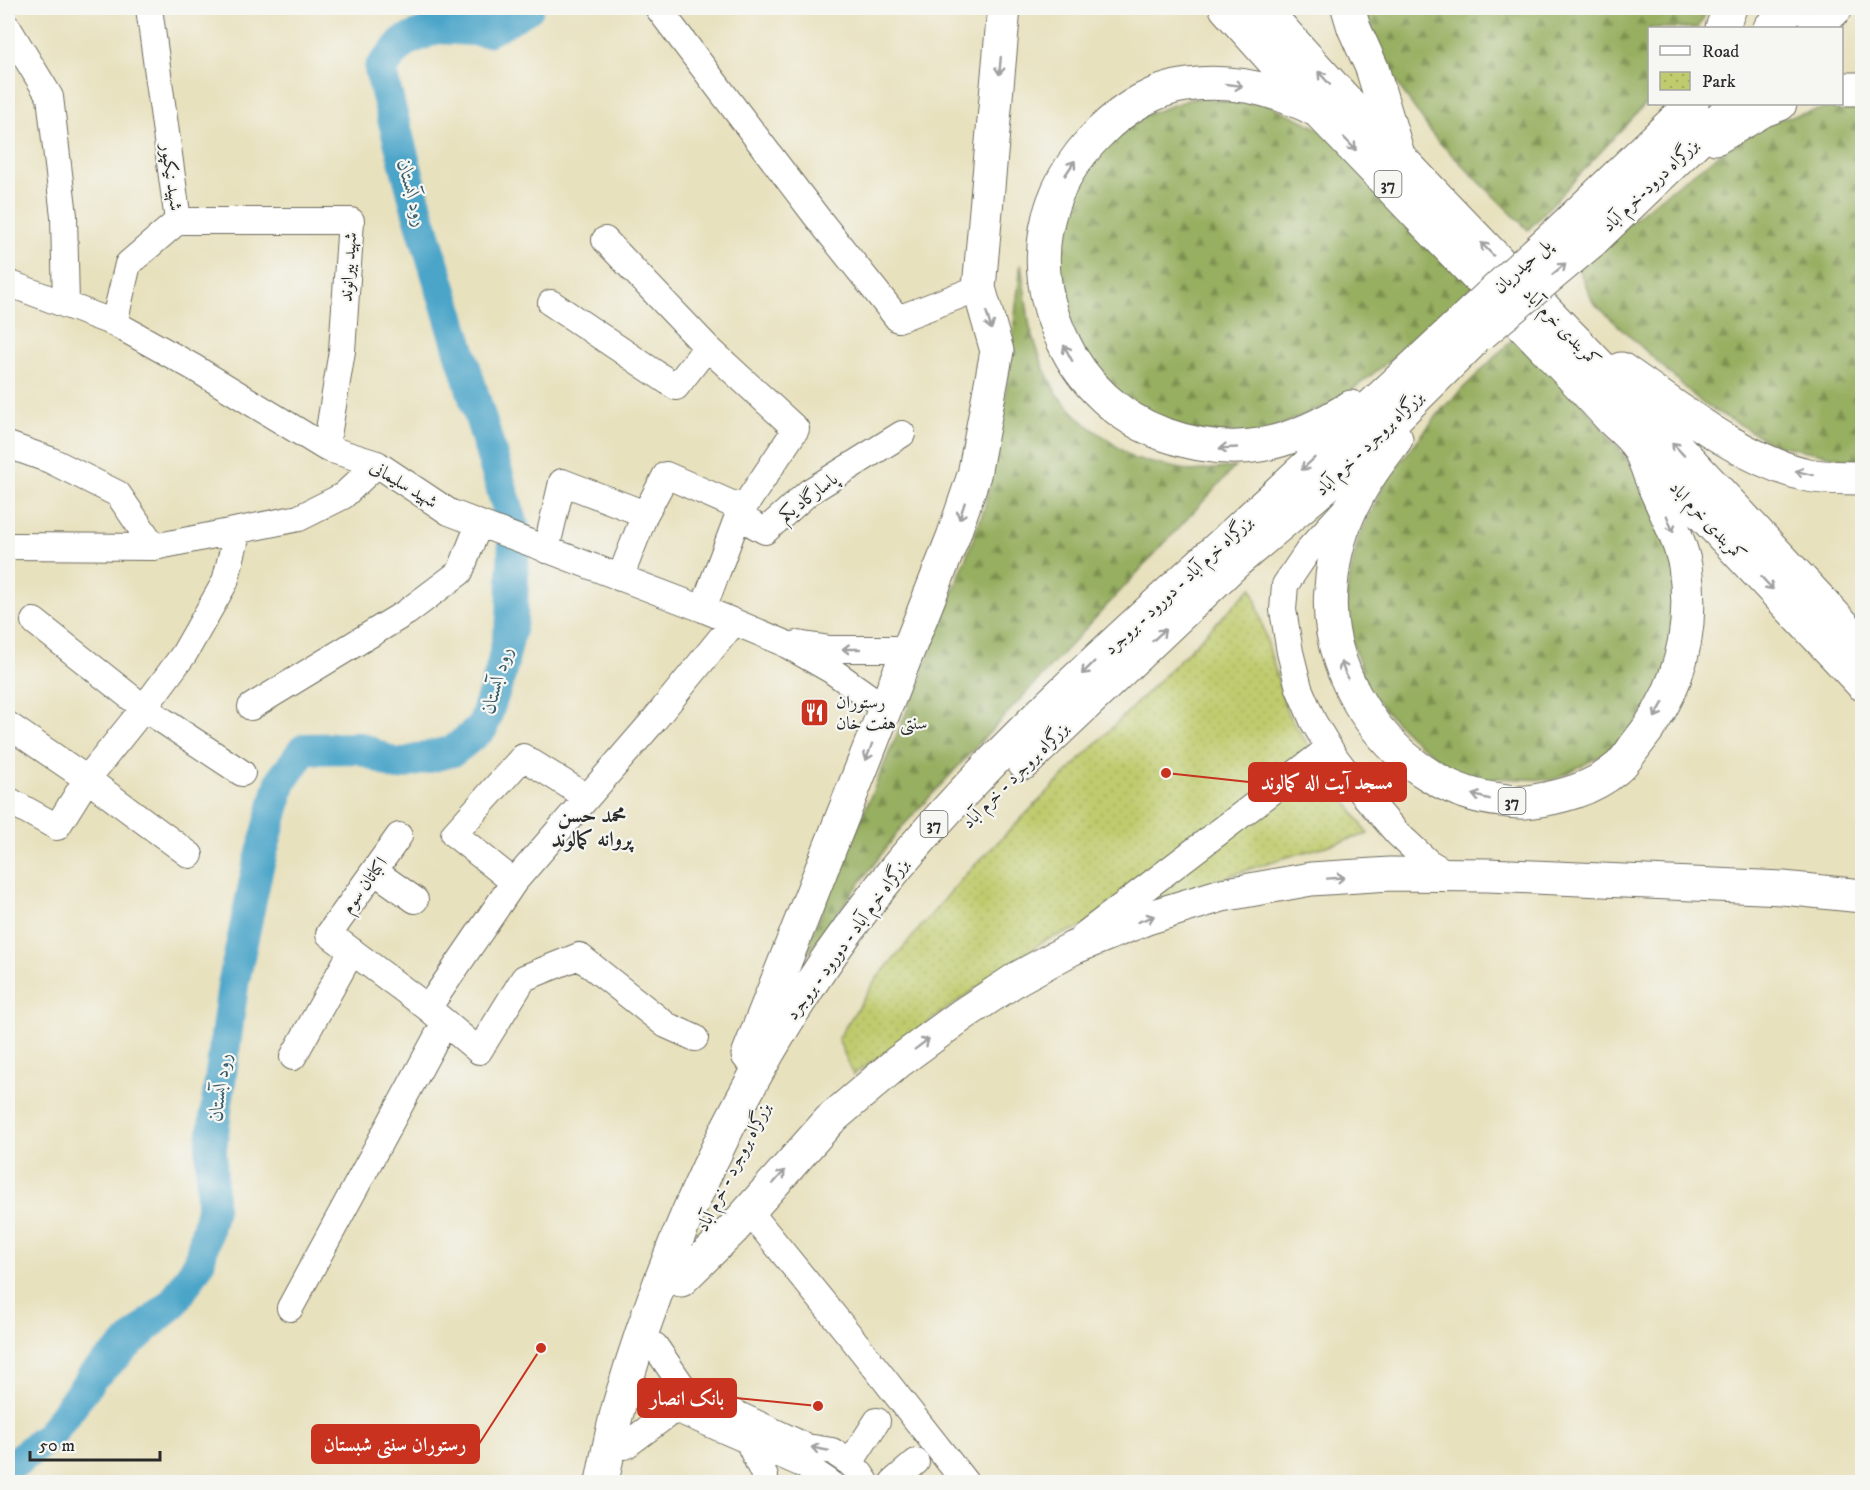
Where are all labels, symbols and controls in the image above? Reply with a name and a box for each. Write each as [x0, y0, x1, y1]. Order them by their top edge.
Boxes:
legend [1648, 27, 1843, 105]
text: Road [1702, 41, 1739, 63]
one-way arrow [994, 55, 1005, 75]
one-way arrow [1317, 70, 1331, 85]
text: Park [1702, 71, 1736, 93]
one-way arrow [1224, 79, 1244, 90]
street label: بزرگراه درود-خرم آباد [1597, 133, 1706, 240]
one-way arrow [1343, 136, 1357, 151]
street label: شهید نیکپور [155, 140, 187, 212]
water label: رود آبستان [391, 157, 434, 230]
one-way arrow [1064, 160, 1076, 177]
road number: 37 [1374, 171, 1402, 197]
street label: شهید بیرانوند [336, 232, 362, 303]
street label: پل حیدریان [1489, 233, 1558, 300]
one-way arrow [1480, 242, 1495, 257]
one-way arrow [1551, 262, 1567, 275]
street label: کمربندی خرم آباد [1515, 283, 1605, 375]
one-way arrow [984, 311, 995, 330]
one-way arrow [1062, 344, 1074, 362]
street label: بزرگراه بروجرد - خرم آباد [1310, 385, 1431, 504]
one-way arrow [1219, 442, 1239, 453]
one-way arrow [1671, 442, 1686, 457]
street label: شهید سلیمانی [366, 456, 441, 514]
one-way arrow [1301, 457, 1316, 471]
one-way arrow [1795, 466, 1814, 478]
street label: پاسارگاد یکم [774, 467, 847, 531]
street label: کمربندی خرم اباد [1661, 477, 1750, 569]
one-way arrow [956, 501, 967, 520]
street label: بزرگراه خرم آباد - دورود - بروجرد [1099, 510, 1260, 663]
one-way arrow [1665, 514, 1676, 532]
one-way arrow [1760, 576, 1775, 591]
one-way arrow [1151, 627, 1166, 642]
one-way arrow [842, 643, 862, 655]
water label: رود آبستان [475, 644, 519, 717]
one-way arrow [1081, 661, 1096, 676]
one-way arrow [1338, 661, 1349, 680]
place label: رستوران سنتی هفت خان [836, 692, 928, 736]
restaurant icon: رستوران سنتی هفت خان [799, 696, 831, 728]
one-way arrow [1653, 701, 1664, 719]
street label: بزرگراه بروجرد - خرم آباد [956, 716, 1077, 837]
one-way arrow [863, 742, 874, 760]
callout: مسجد آیت اله کمالوند [1249, 763, 1406, 801]
text: مسجد آیت اله کمالوند [1261, 770, 1393, 796]
road number: 37 [1498, 788, 1526, 814]
one-way arrow [1472, 790, 1491, 802]
district label: محمد حسن پروانه کمالوند [552, 803, 635, 853]
road number: 37 [920, 811, 948, 837]
street label: اکباتان سوم [337, 853, 396, 921]
street label: بزرگراه خرم آباد - دورود - بروجرد [780, 853, 917, 1027]
one-way arrow [1325, 872, 1345, 883]
one-way arrow [1136, 913, 1155, 924]
one-way arrow [913, 1038, 929, 1051]
water label: رود آبستان [202, 1051, 238, 1123]
street label: بزرگراه بروجرد - خرم آباد [690, 1098, 780, 1238]
one-way arrow [772, 1170, 786, 1185]
callout: بانک انصار [638, 1379, 736, 1417]
text: بانک انصار [648, 1387, 724, 1412]
scale bar [30, 1424, 160, 1462]
callout: رستوران سنتی شبستان [312, 1425, 479, 1463]
text: رستوران سنتی شبستان [324, 1433, 466, 1459]
text: 50 m [39, 1435, 75, 1457]
one-way arrow [811, 1443, 831, 1454]

